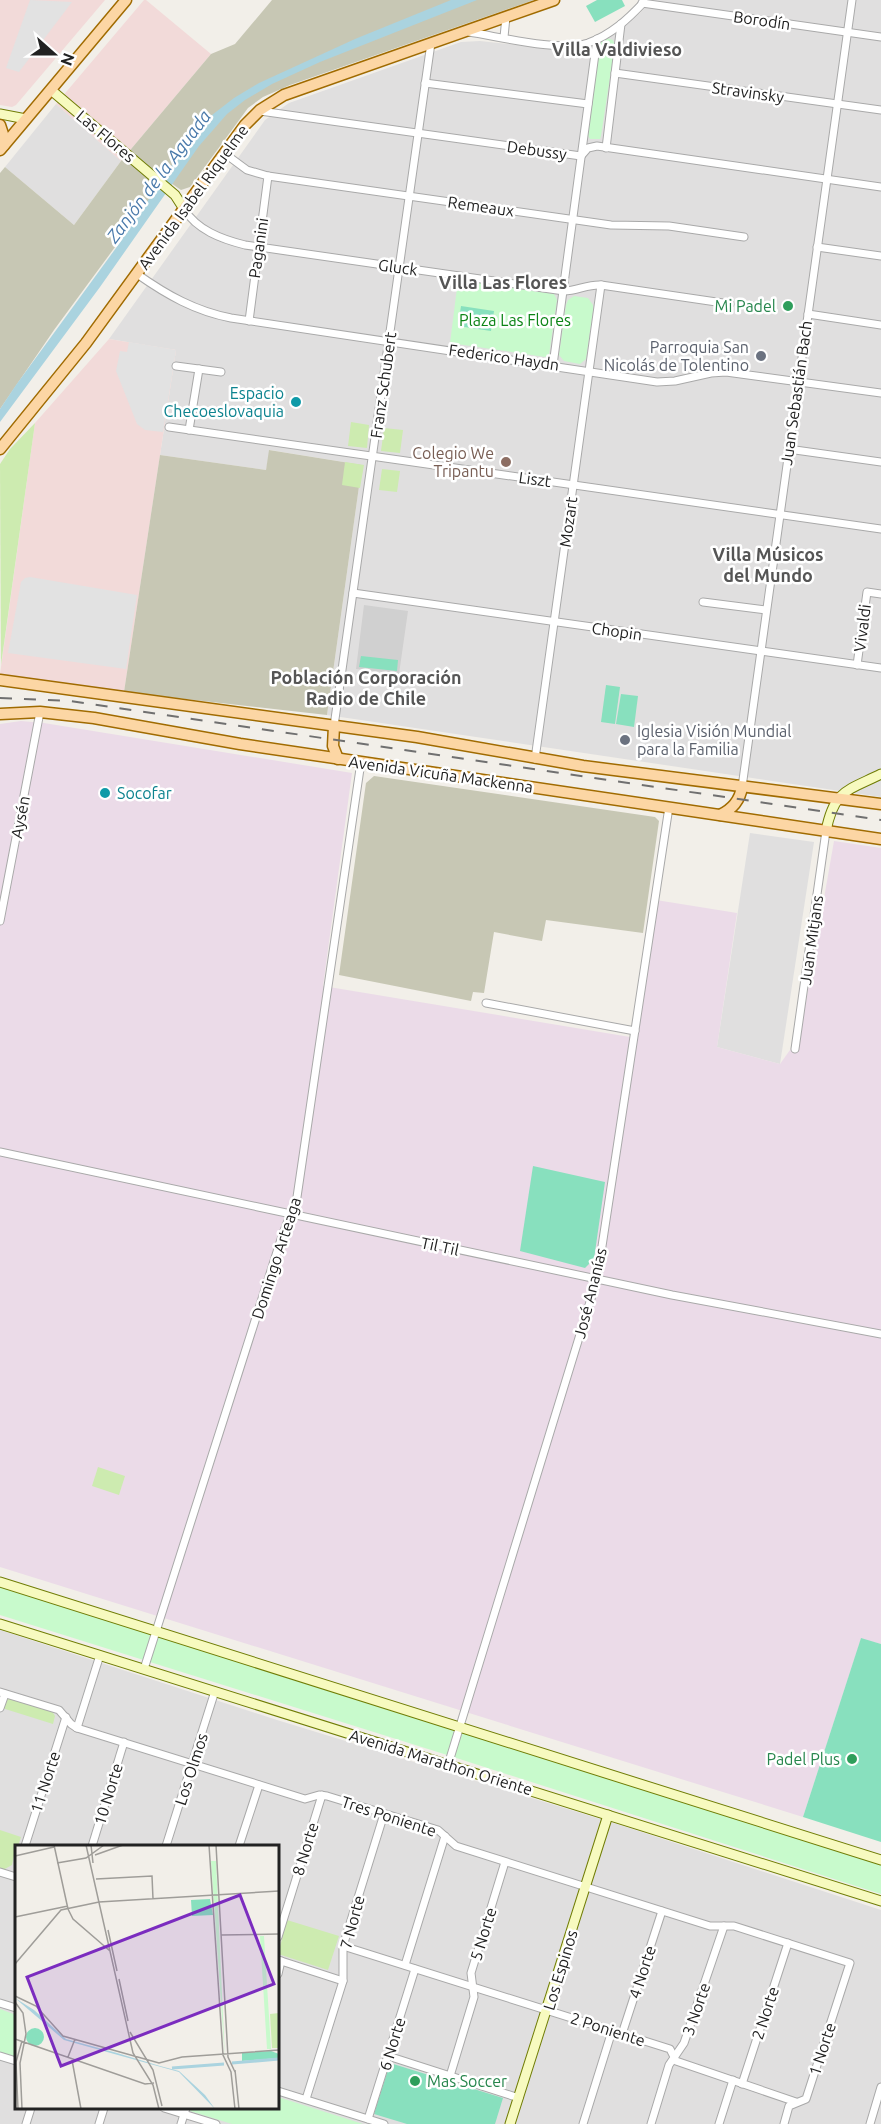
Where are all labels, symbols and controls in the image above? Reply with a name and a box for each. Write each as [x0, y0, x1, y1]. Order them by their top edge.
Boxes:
street label: Borodín [732, 7, 792, 33]
north arrow [24, 24, 84, 84]
district label: Villa Valdivieso [552, 39, 682, 59]
text: N [57, 51, 79, 68]
street label: Stravinsky [711, 78, 785, 106]
street label: Las Flores [73, 106, 139, 166]
water label: Zanjón de la Aguada [101, 106, 214, 247]
street label: Avenida Isabel Riquelme [134, 121, 252, 273]
street label: Debussy [506, 137, 568, 163]
street label: Remeaux [447, 192, 515, 220]
street label: Paganini [245, 216, 271, 280]
street label: Gluck [377, 255, 419, 279]
district label: Villa Las Flores [439, 272, 567, 292]
place label: Mi Padel [715, 297, 776, 315]
marker: Mi Padel [781, 299, 795, 313]
park label: Plaza Las Flores [459, 311, 571, 329]
street label: Juan Sebastián Bach [777, 319, 815, 467]
street label: Franz Schubert [367, 330, 399, 439]
place label: Parroquia San Nicolás de Tolentino [604, 338, 749, 374]
street label: Federico Haydn [448, 340, 560, 374]
marker: Parroquia San Nicolás de Tolentino [754, 349, 768, 363]
place label: Espacio Checoeslovaquia [164, 384, 284, 420]
marker: Espacio Checoeslovaquia [289, 395, 303, 409]
place label: Colegio We Tripantu [412, 444, 494, 480]
marker: Colegio We Tripantu [499, 455, 513, 469]
street label: Liszt [518, 468, 553, 490]
street label: Mozart [556, 495, 581, 549]
district label: Villa Músicos del Mundo [712, 544, 824, 585]
street label: Vivaldi [850, 603, 874, 653]
street label: Chopin [591, 619, 643, 643]
district label: Población Corporación Radio de Chile [270, 667, 462, 708]
place label: Iglesia Visión Mundial para la Familia [637, 722, 791, 758]
marker: Iglesia Visión Mundial para la Familia [618, 733, 632, 747]
street label: Avenida Vicuña Mackenna [348, 752, 534, 796]
place label: Socofar [117, 784, 172, 802]
marker: Socofar [98, 786, 112, 800]
street label: Aysén [7, 794, 33, 840]
street label: Juan Mitjans [796, 894, 826, 986]
street label: Domingo Arteaga [248, 1195, 304, 1321]
street label: Til Til [419, 1233, 461, 1259]
street label: José Ananías [570, 1246, 610, 1340]
street label: Avenida Marathon Oriente [347, 1726, 535, 1798]
street label: Los Olmos [171, 1731, 211, 1807]
street label: 11 Norte [27, 1749, 63, 1815]
place label: Padel Plus [766, 1750, 840, 1768]
marker: Padel Plus [845, 1752, 859, 1766]
street label: 10 Norte [90, 1761, 126, 1827]
street label: Tres Poniente [339, 1792, 439, 1840]
street label: 8 Norte [288, 1820, 322, 1878]
inset map [15, 1845, 279, 2109]
street label: 7 Norte [336, 1893, 368, 1951]
street label: 5 Norte [466, 1905, 500, 1963]
street label: Los Espinos [539, 1928, 581, 2012]
street label: 4 Norte [625, 1943, 659, 2001]
street label: 3 Norte [679, 1980, 713, 2038]
street label: 2 Norte [748, 1984, 782, 2042]
street label: 2 Poniente [568, 2008, 648, 2050]
street label: 6 Norte [375, 2015, 409, 2073]
street label: 1 Norte [805, 2020, 839, 2078]
place label: Mas Soccer [427, 2072, 507, 2090]
marker: Mas Soccer [408, 2074, 422, 2088]

